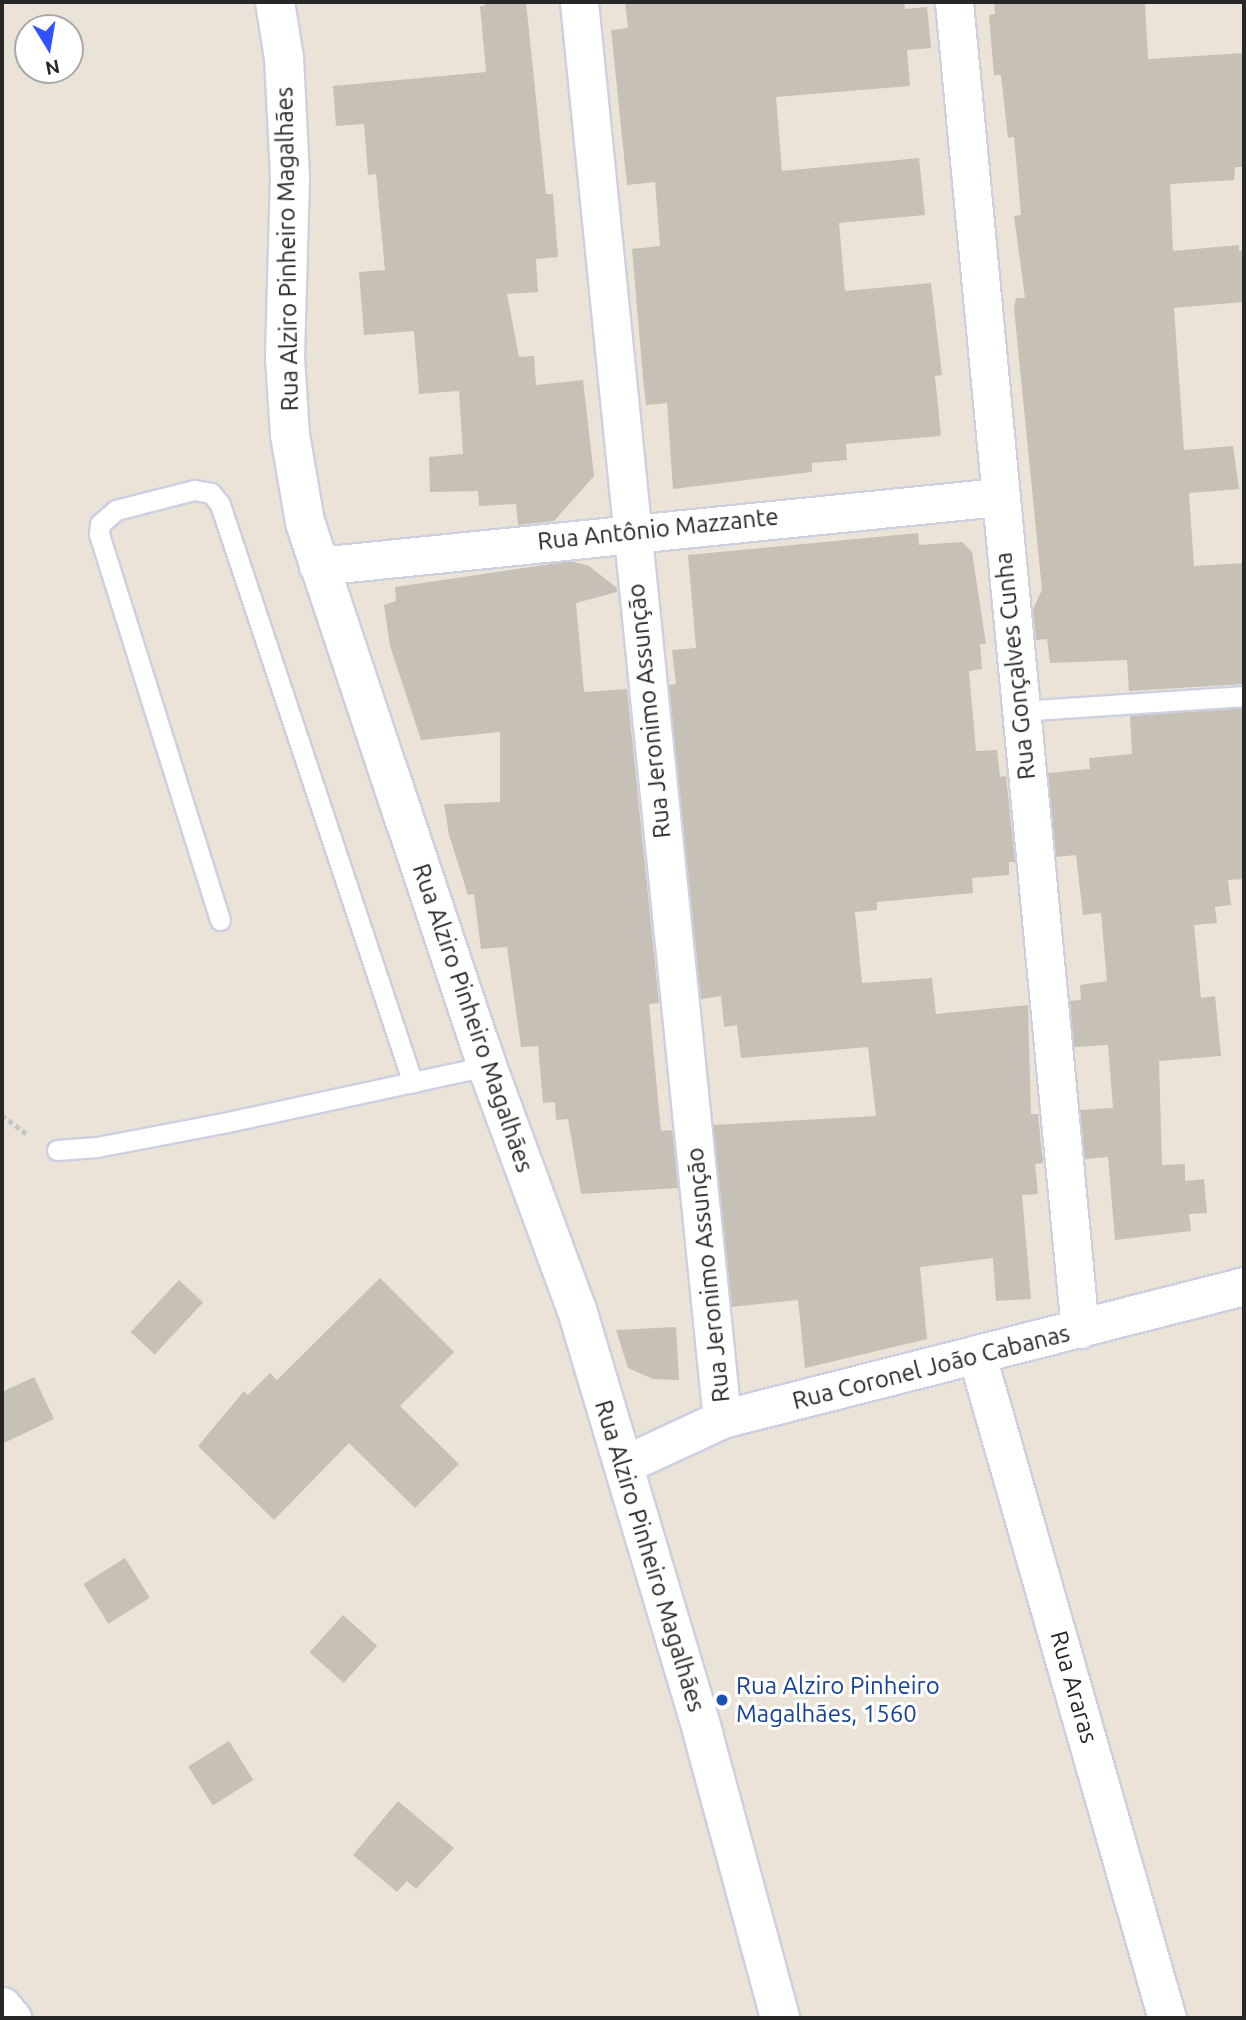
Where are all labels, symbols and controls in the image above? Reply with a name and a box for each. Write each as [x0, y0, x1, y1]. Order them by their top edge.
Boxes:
north arrow [14, 14, 84, 84]
text: N [44, 55, 62, 80]
street label: Rua Alziro Pinheiro Magalhães [270, 87, 304, 411]
street label: Rua Antônio Mazzante [536, 502, 780, 556]
street label: Rua Gonçalves Cunha [989, 551, 1041, 781]
street label: Rua Jeronimo Assunção [621, 582, 677, 840]
street label: Rua Alziro Pinheiro Magalhães [407, 860, 539, 1176]
street label: Rua Jeronimo Assunção [680, 1146, 736, 1404]
street label: Rua Coronel João Cabanas [789, 1319, 1073, 1415]
street label: Rua Alziro Pinheiro Magalhães [589, 1397, 711, 1715]
street label: Rua Araras [1044, 1628, 1104, 1746]
place label: Rua Alziro Pinheiro Magalhães, 1560 [736, 1672, 940, 1728]
marker: Rua Alziro Pinheiro Magalhães, 1560 [714, 1692, 730, 1708]

